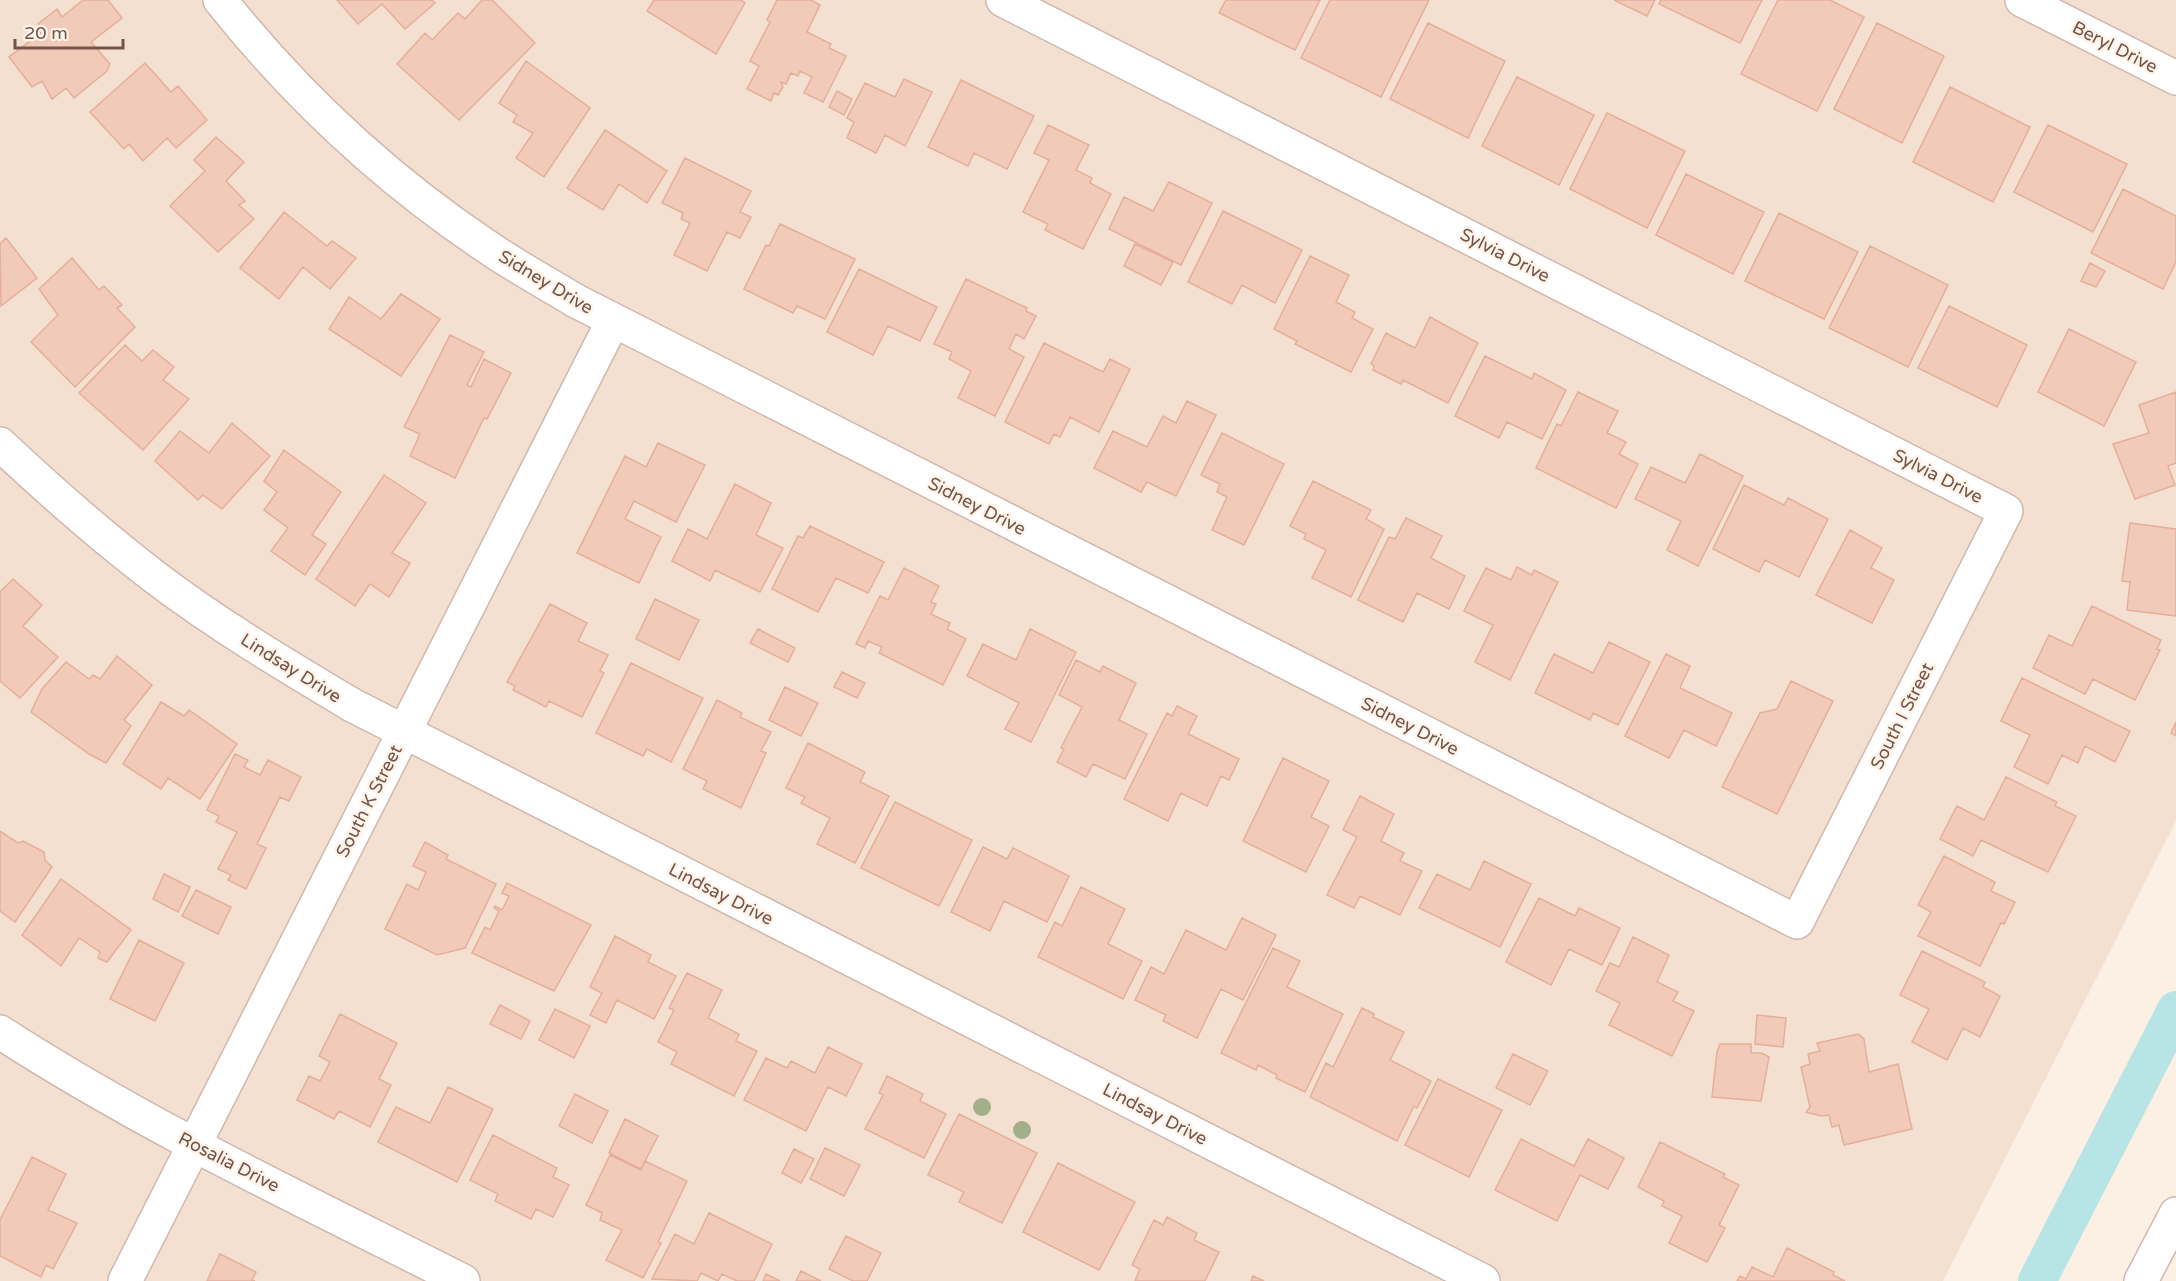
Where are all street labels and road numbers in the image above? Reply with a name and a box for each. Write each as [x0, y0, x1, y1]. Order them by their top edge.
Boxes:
street label: Beryl Drive [2069, 16, 2161, 78]
street label: Sylvia Drive [1456, 223, 1554, 287]
street label: Sidney Drive [495, 245, 597, 319]
street label: Sylvia Drive [1889, 444, 1987, 508]
street label: Sidney Drive [925, 472, 1029, 540]
street label: Lindsay Drive [237, 628, 345, 708]
street label: South I Street [1866, 659, 1938, 773]
street label: Sidney Drive [1358, 692, 1462, 760]
street label: South K Street [331, 741, 407, 861]
street label: Lindsay Drive [665, 858, 777, 930]
street label: Lindsay Drive [1099, 1078, 1211, 1150]
street label: Rosalia Drive [175, 1127, 283, 1197]

